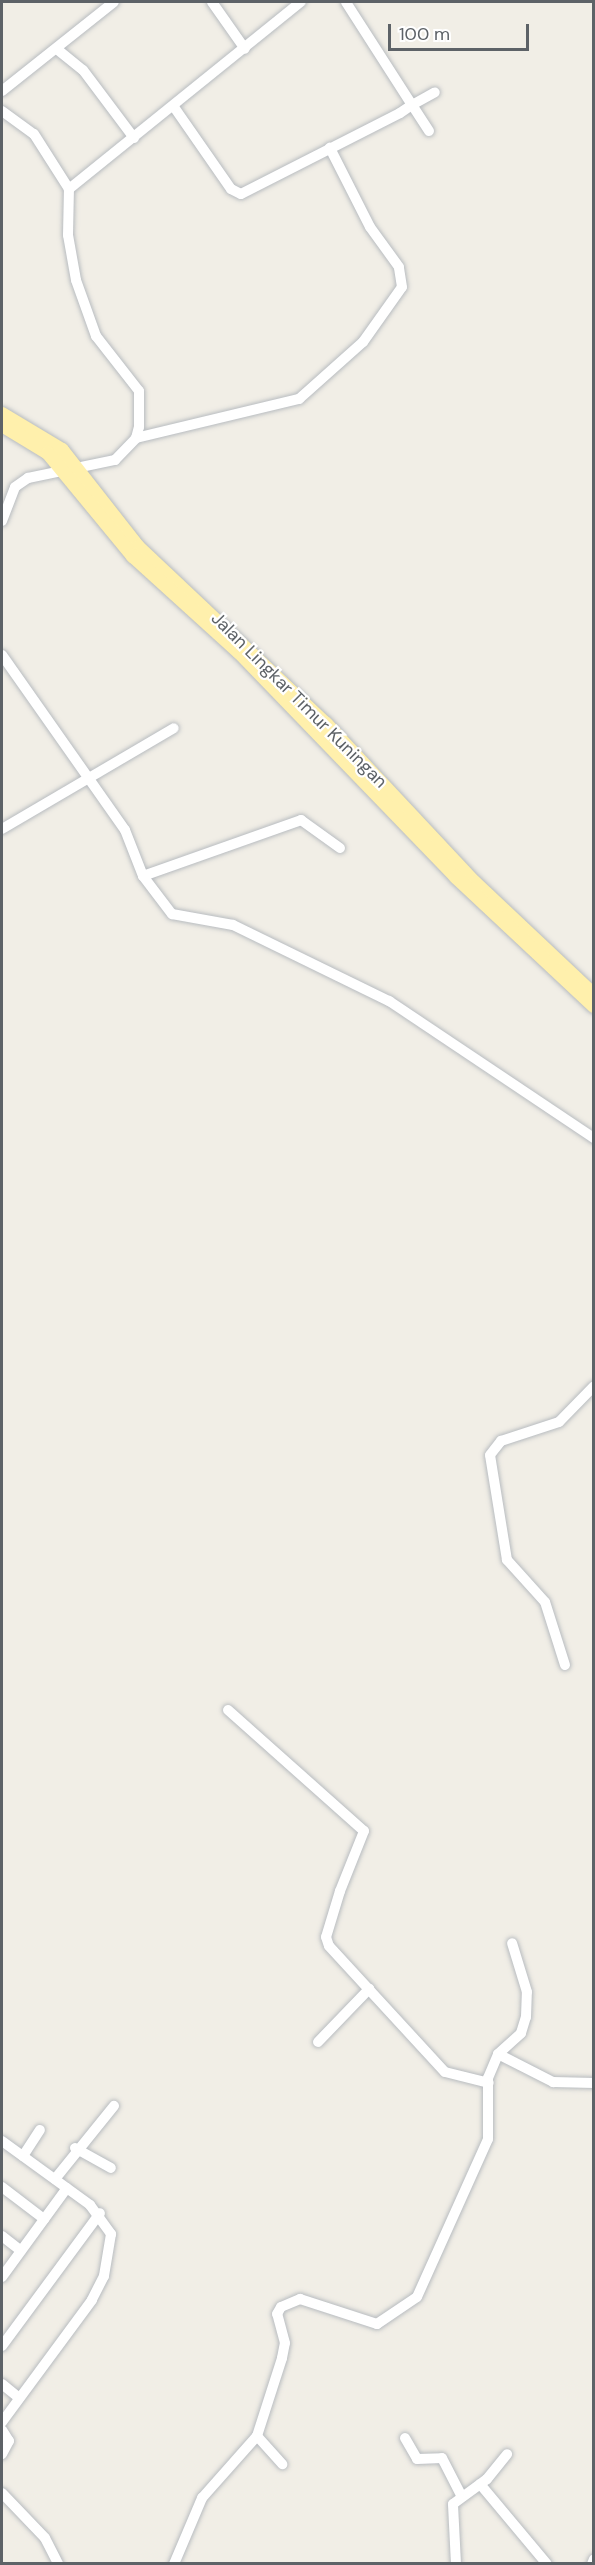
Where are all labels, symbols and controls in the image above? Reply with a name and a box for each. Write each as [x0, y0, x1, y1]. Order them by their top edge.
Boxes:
scale bar [391, 12, 532, 50]
text: 100 m [399, 22, 450, 46]
street label: Jalan Lingkar Timur Kuningan [206, 607, 392, 793]

